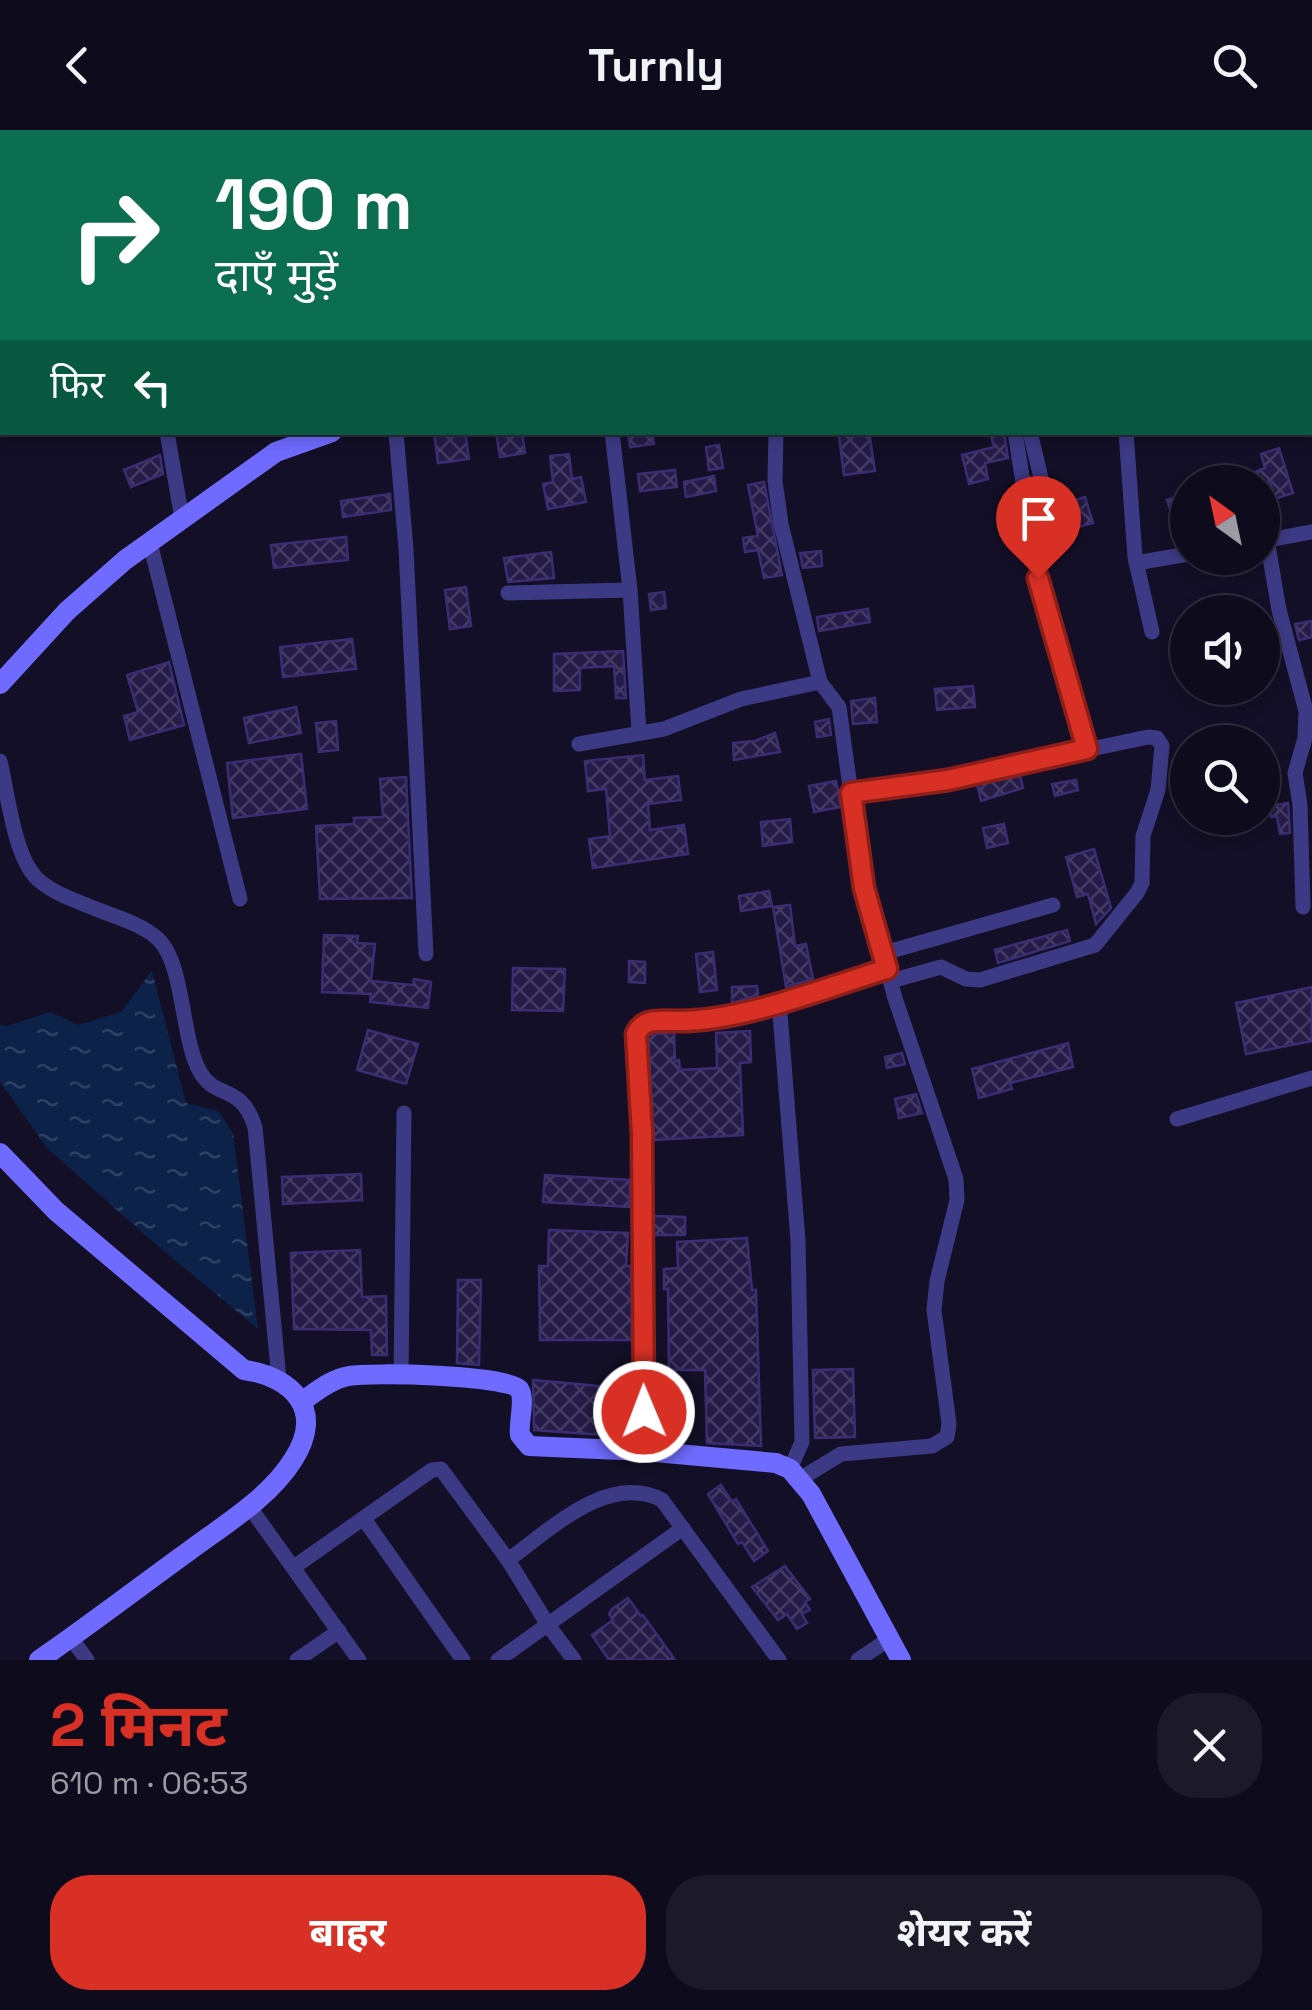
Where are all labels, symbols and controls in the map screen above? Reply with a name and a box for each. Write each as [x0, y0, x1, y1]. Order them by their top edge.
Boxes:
text: Turnly [588, 37, 724, 94]
icon: back [50, 38, 105, 93]
icon: search [1207, 38, 1262, 93]
text: 190 m [215, 160, 413, 249]
icon: right [50, 170, 180, 300]
text: दाएँ मुड़ें [215, 247, 338, 304]
icon: left [125, 360, 180, 415]
text: फिर [50, 361, 105, 409]
north arrow [1170, 465, 1280, 575]
map controls [1170, 465, 1280, 835]
pin [996, 476, 1081, 579]
icon: arrive [1011, 491, 1066, 546]
button: sound [1170, 595, 1280, 705]
button: search [1170, 725, 1280, 835]
position arrow [592, 1360, 696, 1464]
text: 2 मिनट [50, 1687, 227, 1764]
button: close [1157, 1693, 1262, 1798]
text: 610 m · 06:53 [50, 1763, 248, 1803]
button: बाहर [50, 1875, 646, 1990]
button: शेयर करें [666, 1875, 1262, 1990]

